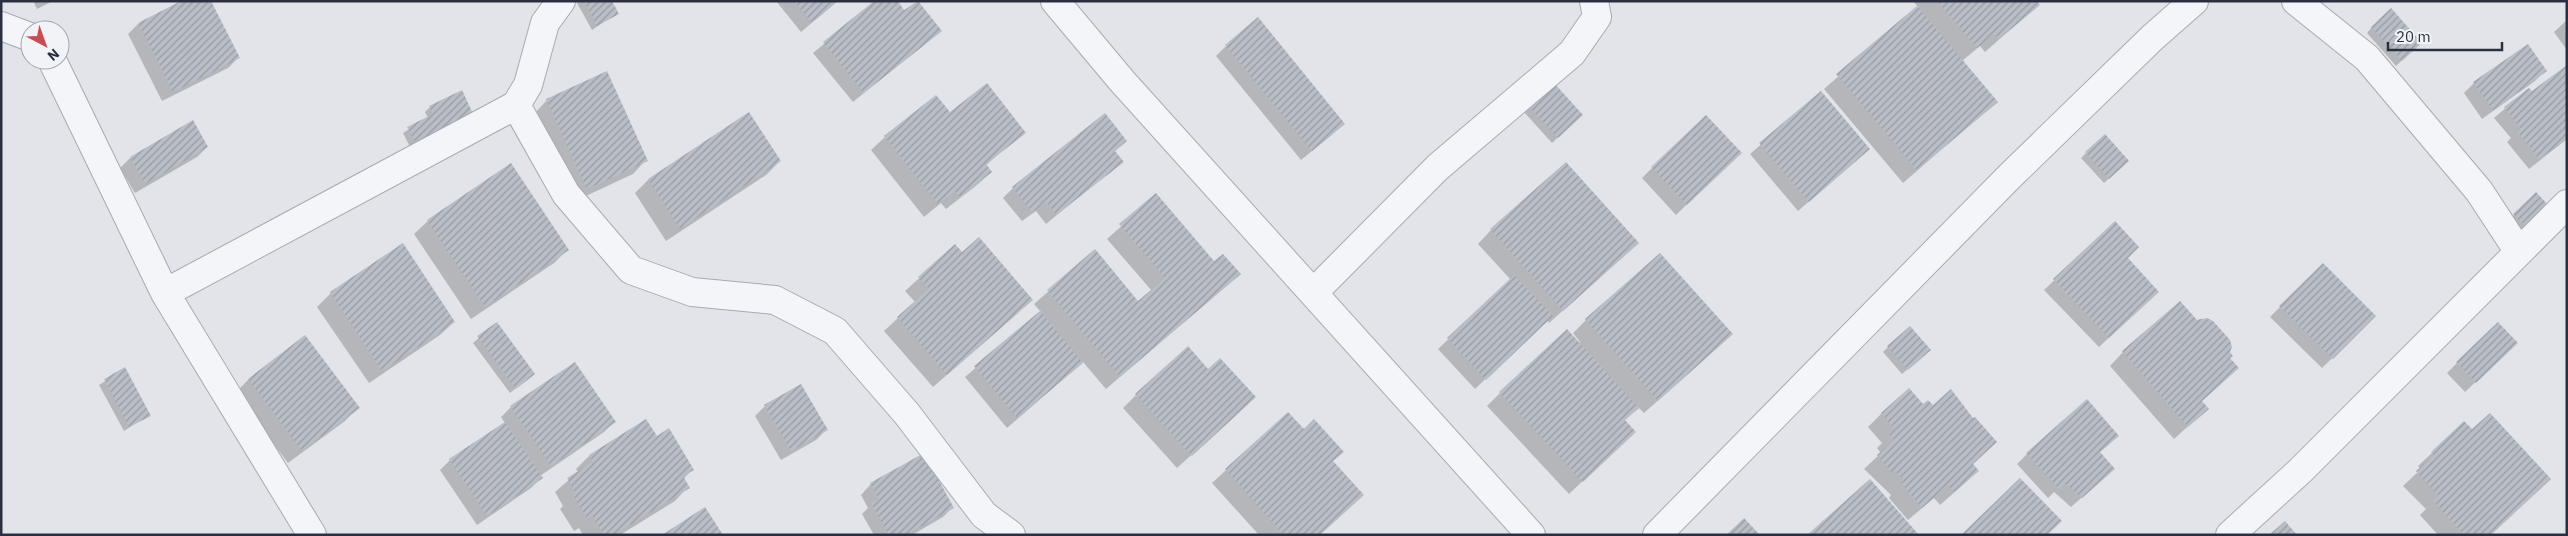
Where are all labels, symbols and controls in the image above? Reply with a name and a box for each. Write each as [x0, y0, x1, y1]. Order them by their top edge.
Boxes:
north arrow [20, 20, 70, 70]
scale bar [2388, 20, 2502, 52]
text: 20 m [2396, 27, 2431, 46]
text: N [44, 45, 63, 65]

